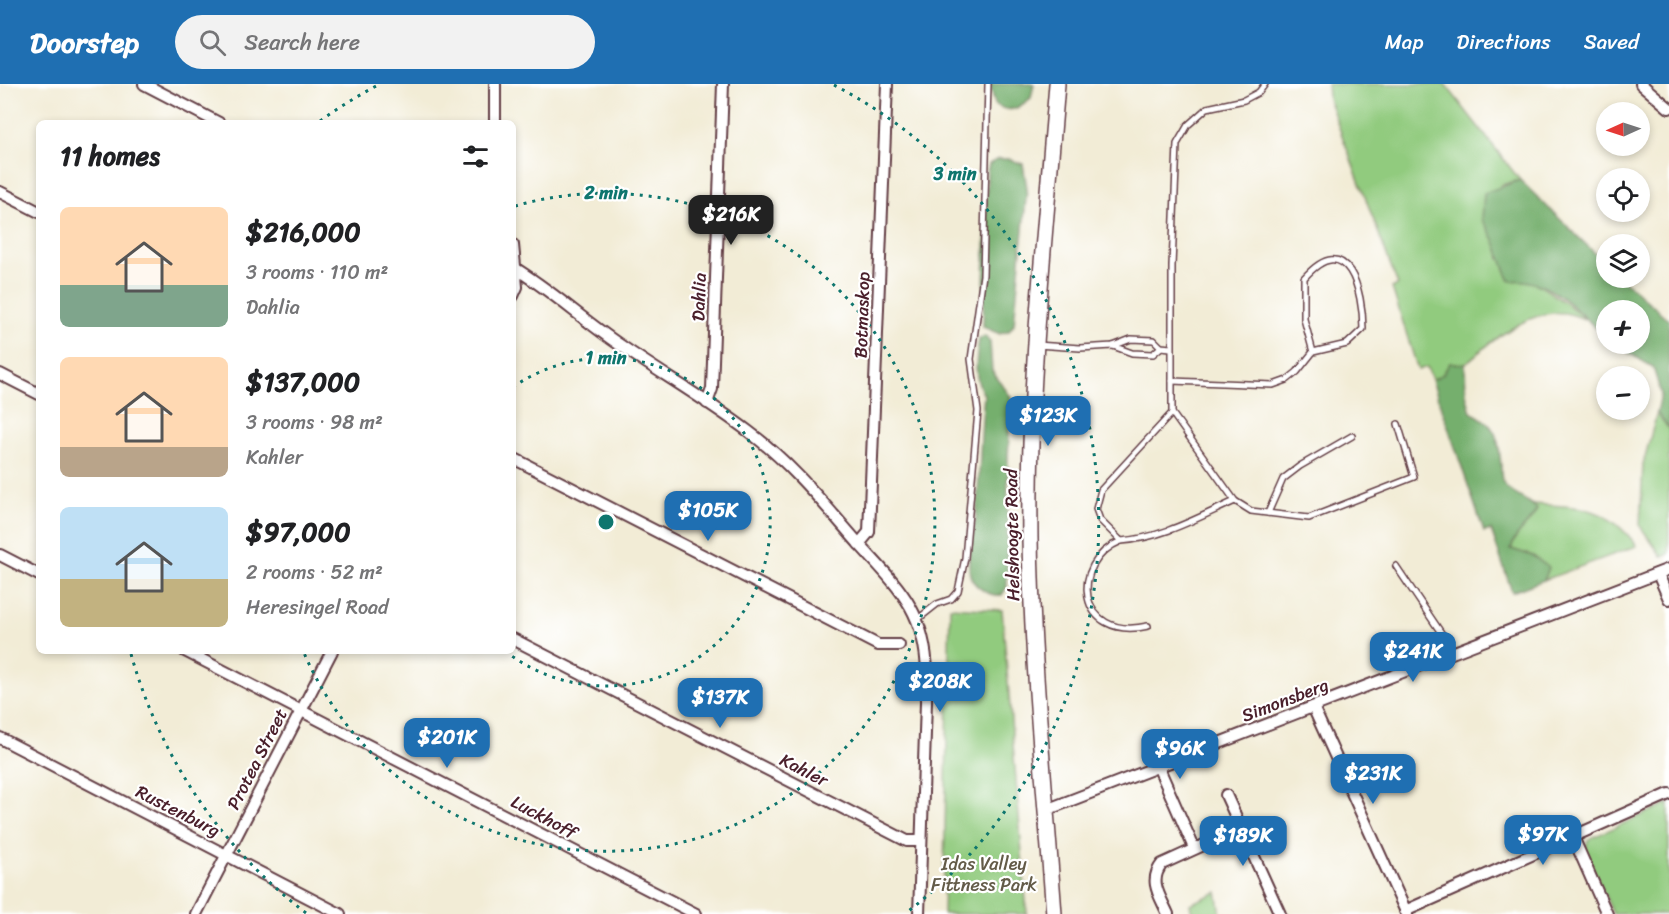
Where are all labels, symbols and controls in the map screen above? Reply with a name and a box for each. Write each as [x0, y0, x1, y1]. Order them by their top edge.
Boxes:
search box [175, 15, 595, 69]
text: Doorstep [30, 18, 139, 67]
text: Search here [244, 23, 360, 62]
text: Map [1385, 23, 1423, 61]
text: Directions [1456, 23, 1551, 61]
text: Saved [1584, 23, 1639, 61]
icon: search [196, 26, 229, 59]
north arrow [1596, 102, 1650, 156]
map controls [1596, 102, 1650, 420]
text: 11 homes [60, 133, 160, 179]
icon: filters [459, 140, 492, 173]
text: 3 min [932, 158, 977, 190]
button: locate [1596, 168, 1650, 222]
text: 2 min [583, 177, 628, 209]
pin: $216K [689, 195, 773, 246]
text: $216K [702, 197, 760, 232]
text: $216,000 [246, 209, 361, 255]
icon: home [108, 231, 180, 303]
button: layers [1596, 234, 1650, 288]
text: 3 rooms · 110 m² [246, 255, 388, 290]
street label: Botmaskop [844, 271, 880, 359]
street label: Dahlia [682, 272, 716, 322]
text: Dahlia [246, 290, 300, 325]
button: + [1596, 300, 1650, 354]
text: 1 min [586, 342, 627, 374]
text: $137,000 [246, 359, 360, 405]
button: − [1596, 366, 1650, 420]
icon: home [108, 381, 180, 453]
pin: $123K [1006, 396, 1090, 447]
text: $123K [1020, 398, 1076, 433]
text: 3 rooms · 98 m² [246, 405, 383, 440]
text: Kahler [246, 440, 303, 475]
street label: Helshoogte Road [995, 467, 1029, 601]
pin: $105K [666, 491, 750, 542]
text: $105K [678, 493, 738, 528]
text: $97,000 [246, 509, 351, 555]
centre of rings [596, 512, 616, 532]
icon: home [108, 531, 180, 603]
text: 2 rooms · 52 m² [246, 555, 383, 590]
text: Heresingel Road [246, 590, 389, 625]
pin: $241K [1371, 632, 1455, 683]
text: $241K [1384, 634, 1442, 669]
pin: $208K [898, 662, 982, 713]
text: $208K [909, 664, 971, 699]
street label: Simonsberg [1237, 669, 1333, 731]
pin: $137K [678, 678, 762, 729]
text: $137K [692, 680, 748, 715]
street label: Protea Street [218, 702, 296, 816]
pin: $201K [405, 718, 489, 769]
text: $201K [418, 720, 476, 755]
pin: $96K [1144, 729, 1216, 780]
text: $96K [1155, 731, 1205, 766]
street label: Kahler [774, 744, 835, 797]
pin: $231K [1331, 754, 1415, 805]
text: $231K [1345, 756, 1401, 791]
street label: Rustenburg [130, 776, 226, 846]
street label: Luckhoff [505, 786, 586, 849]
pin: $97K [1507, 815, 1579, 866]
pin: $189K [1201, 816, 1285, 867]
text: $97K [1518, 817, 1568, 852]
text: $189K [1214, 818, 1272, 853]
park label: Idas Valley Fittness Park [931, 848, 1037, 901]

